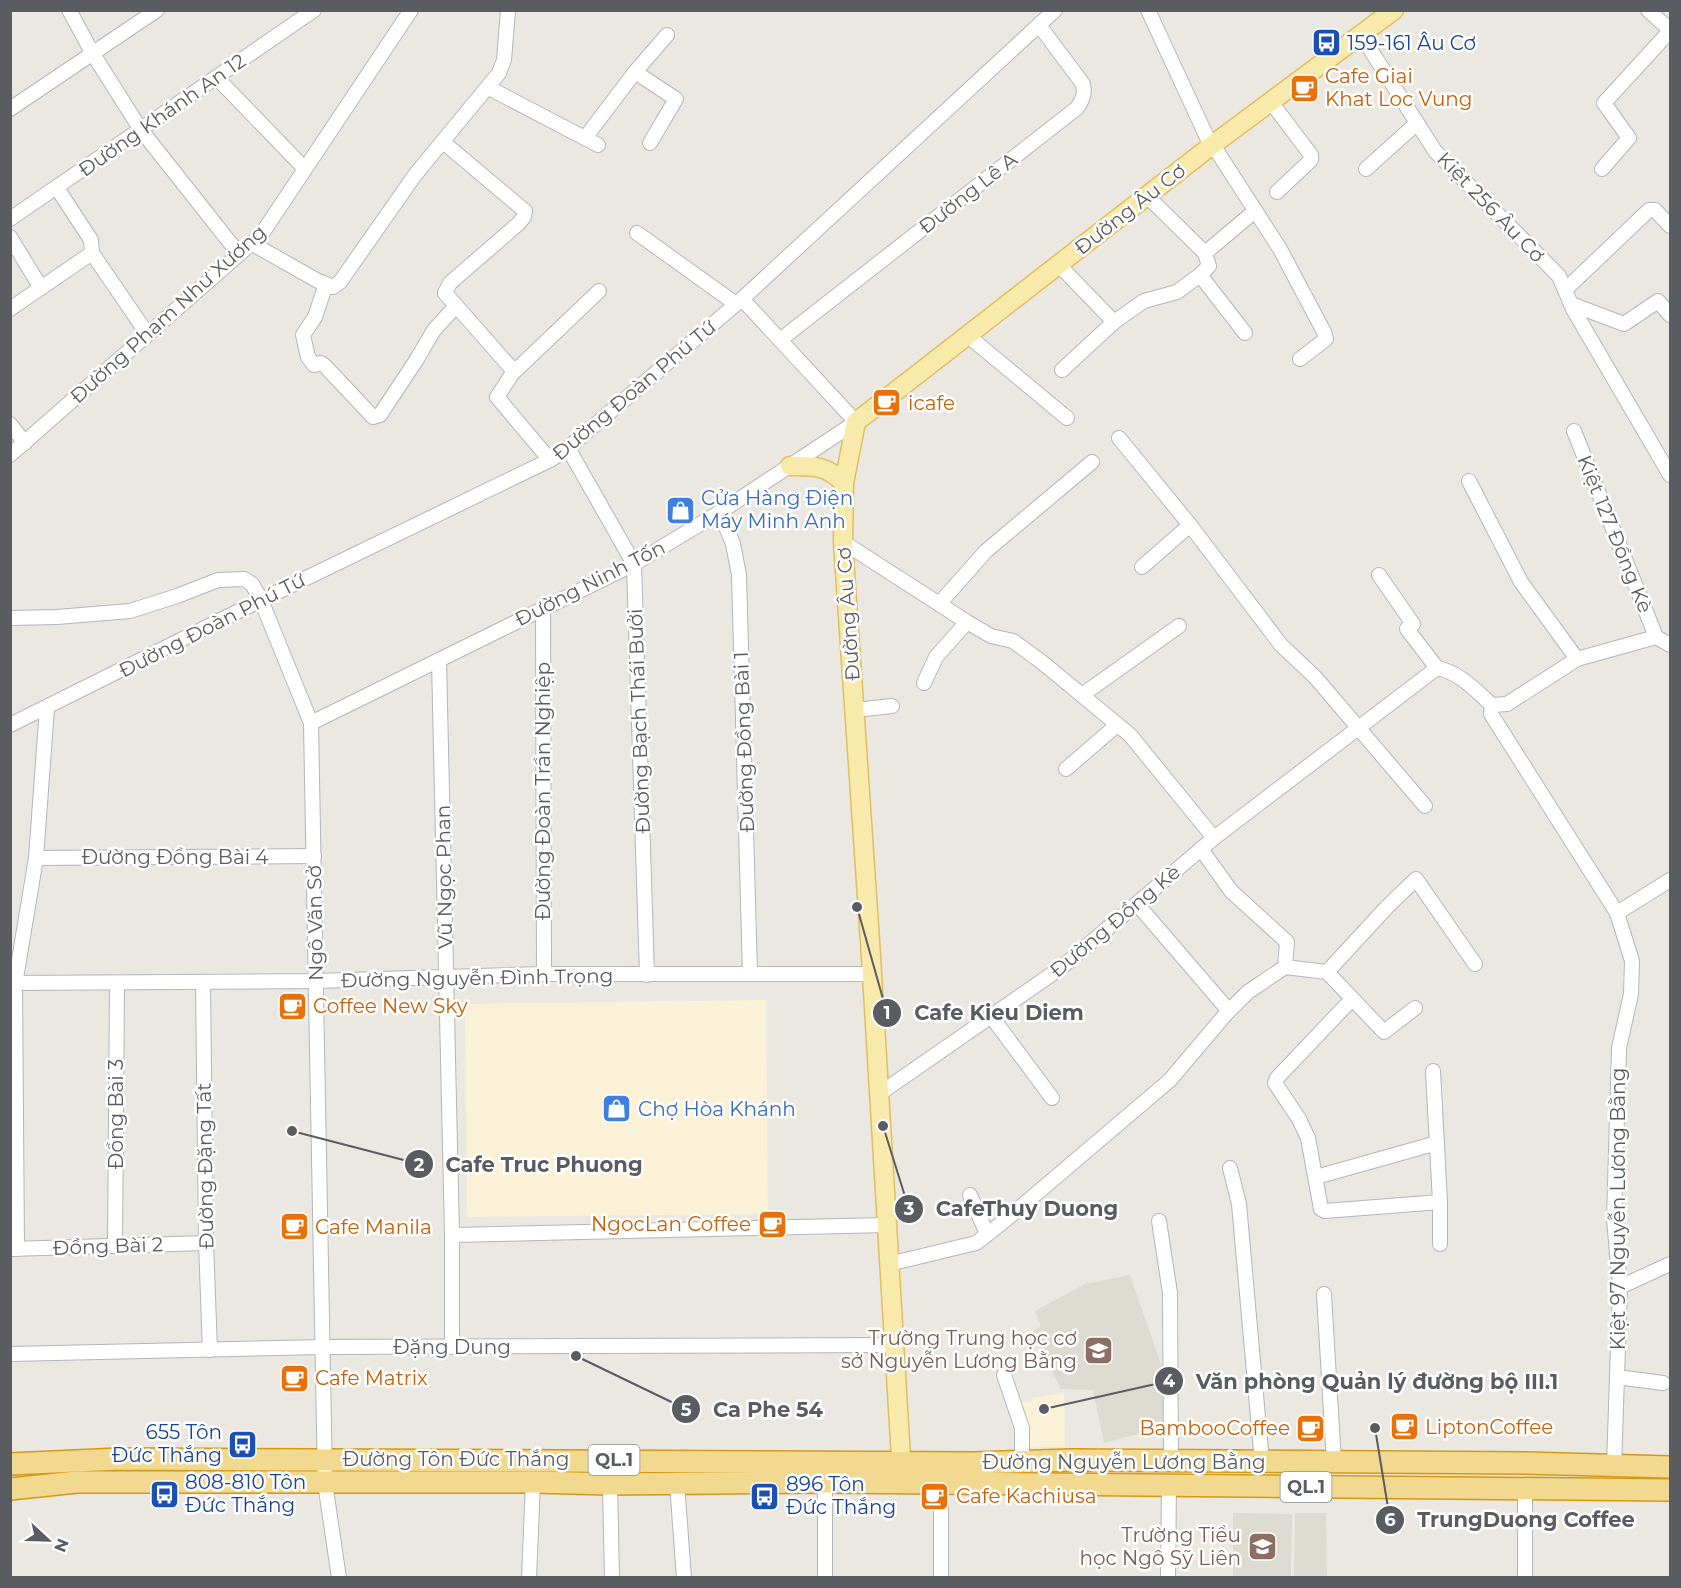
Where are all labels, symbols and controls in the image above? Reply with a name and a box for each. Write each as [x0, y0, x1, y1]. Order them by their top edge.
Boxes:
bus stop icon: 159-161 Âu Cơ [1310, 27, 1342, 59]
place label: 159-161 Âu Cơ [1347, 31, 1476, 55]
street label: Đường Khánh An 12 [74, 48, 250, 182]
place label: Cafe Giai Khat Loc Vung [1325, 64, 1473, 111]
cafe icon: Cafe Giai Khat Loc Vung [1288, 72, 1320, 104]
street label: Đường Lê A [914, 147, 1022, 239]
street label: Kiệt 256 Âu Cơ [1432, 147, 1550, 267]
street label: Đường Âu Cơ [1070, 158, 1190, 260]
street label: Đường Phạm Như Xương [65, 220, 271, 408]
street label: Đường Đoàn Phú Tứ [547, 314, 721, 465]
cafe icon: icafe [871, 387, 903, 419]
place label: icafe [908, 391, 955, 415]
street label: Kiệt 127 Đồng Kè [1572, 452, 1658, 616]
place label: Cửa Hàng Điện Máy Minh Anh [701, 486, 853, 533]
shop icon: Cửa Hàng Điện Máy Minh Anh [664, 494, 696, 526]
street label: Đường Ninh Tốn [511, 535, 669, 631]
street label: Đường Âu Cơ [831, 546, 865, 682]
street label: Đường Đoàn Phú Tứ [115, 567, 309, 682]
street label: Đường Bạch Thái Bưởi [623, 608, 655, 834]
street label: Đường Đồng Bài 1 [729, 651, 759, 833]
street label: Đường Đoàn Trần Nghiệp [531, 662, 555, 920]
street label: Vũ Ngọc Phan [431, 805, 457, 949]
street label: Đường Đồng Bài 4 [81, 845, 269, 869]
street label: Đường Đồng Kè [1045, 860, 1185, 982]
street label: Ngô Văn Sở [302, 865, 328, 981]
street label: Đường Nguyễn Đình Trọng [341, 964, 613, 992]
cafe icon: Coffee New Sky [276, 990, 308, 1022]
callout: Cafe Kieu Diem [872, 993, 1096, 1032]
place label: Coffee New Sky [313, 994, 468, 1018]
text: Cafe Kieu Diem [914, 1000, 1084, 1025]
text: 1 [883, 1002, 891, 1024]
street label: Đồng Bài 3 [104, 1059, 128, 1169]
street label: Kiệt 97 Nguyễn Lương Bằng [1606, 1068, 1630, 1350]
street label: Đường Đặng Tất [192, 1083, 218, 1249]
shop icon: Chợ Hòa Khánh [601, 1093, 633, 1125]
place label: Chợ Hòa Khánh [638, 1097, 796, 1121]
callout: Cafe Truc Phuong [404, 1145, 655, 1184]
text: Cafe Truc Phuong [445, 1152, 643, 1177]
text: 2 [414, 1154, 425, 1176]
callout: CafeThuy Duong [894, 1189, 1130, 1228]
text: CafeThuy Duong [936, 1196, 1118, 1221]
text: 3 [903, 1198, 915, 1220]
cafe icon: NgocLan Coffee [756, 1208, 788, 1240]
cafe icon: Cafe Manila [278, 1211, 310, 1243]
place label: NgocLan Coffee [591, 1212, 751, 1236]
place label: Cafe Manila [315, 1215, 432, 1239]
street label: Đồng Bài 2 [52, 1232, 164, 1260]
place label: Trường Trung học cơ sở Nguyễn Lương Bằng [841, 1326, 1077, 1373]
school or university icon: Trường Trung học cơ sở Nguyễn Lương Bằng [1082, 1334, 1114, 1366]
street label: Đặng Dung [393, 1335, 511, 1359]
cafe icon: Cafe Matrix [278, 1362, 310, 1394]
callout: Văn phòng Quản lý đường bộ III.1 [1154, 1362, 1570, 1401]
place label: Cafe Matrix [315, 1366, 428, 1390]
text: Văn phòng Quản lý đường bộ III.1 [1195, 1369, 1558, 1394]
text: 4 [1163, 1370, 1176, 1392]
callout: Ca Phe 54 [671, 1390, 835, 1429]
text: Ca Phe 54 [713, 1397, 824, 1422]
text: 5 [681, 1399, 692, 1421]
cafe icon: LiptonCoffee [1388, 1411, 1420, 1443]
cafe icon: BambooCoffee [1295, 1412, 1327, 1444]
place label: LiptonCoffee [1425, 1415, 1553, 1439]
place label: BambooCoffee [1139, 1416, 1290, 1440]
place label: 655 Tôn Đức Thắng [112, 1420, 222, 1467]
bus stop icon: 655 Tôn Đức Thắng [227, 1428, 259, 1460]
road number: QL.1 [588, 1445, 640, 1475]
street label: Đường Tôn Đức Thắng [343, 1447, 569, 1471]
street label: Đường Nguyễn Lương Bằng [982, 1450, 1266, 1474]
place label: 808-810 Tôn Đức Thắng [185, 1470, 306, 1517]
place label: 896 Tôn Đức Thắng [786, 1472, 896, 1519]
road number: QL.1 [1280, 1472, 1332, 1502]
bus stop icon: 808-810 Tôn Đức Thắng [148, 1478, 180, 1510]
bus stop icon: 896 Tôn Đức Thắng [749, 1480, 781, 1512]
cafe icon: Cafe Kachiusa [919, 1480, 951, 1512]
place label: Cafe Kachiusa [956, 1484, 1097, 1508]
callout: TrungDuong Coffee [1375, 1500, 1647, 1539]
text: TrungDuong Coffee [1417, 1507, 1635, 1532]
text: 6 [1384, 1509, 1396, 1531]
north arrow [18, 1510, 78, 1570]
place label: Trường Tiểu học Ngô Sỹ Liên [1080, 1523, 1241, 1570]
school or university icon: Trường Tiểu học Ngô Sỹ Liên [1246, 1530, 1278, 1562]
text: N [50, 1536, 73, 1555]

